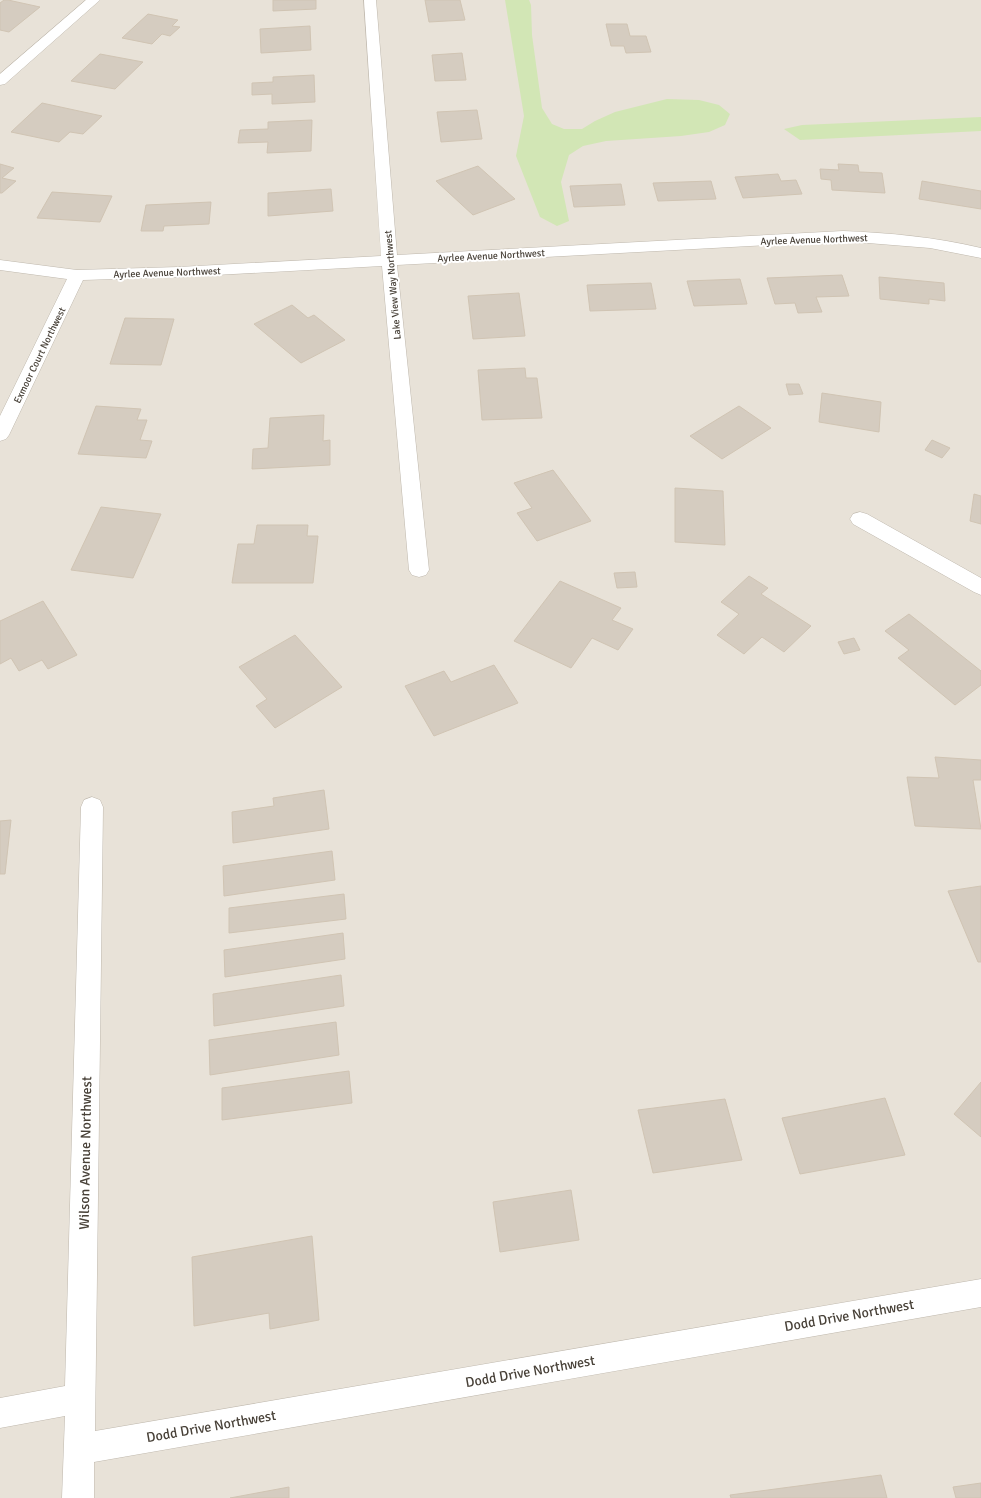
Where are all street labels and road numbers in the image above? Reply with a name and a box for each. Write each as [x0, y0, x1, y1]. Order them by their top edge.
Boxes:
street label: Lake View Way Northwest [382, 229, 404, 340]
street label: Ayrlee Avenue Northwest [760, 232, 868, 248]
street label: Ayrlee Avenue Northwest [437, 247, 546, 265]
street label: Ayrlee Avenue Northwest [113, 265, 221, 281]
street label: Exmoor Court Northwest [11, 305, 69, 405]
street label: Wilson Avenue Northwest [76, 1076, 95, 1230]
street label: Dodd Drive Northwest [783, 1296, 915, 1335]
street label: Dodd Drive Northwest [464, 1352, 596, 1391]
street label: Dodd Drive Northwest [145, 1407, 277, 1446]

